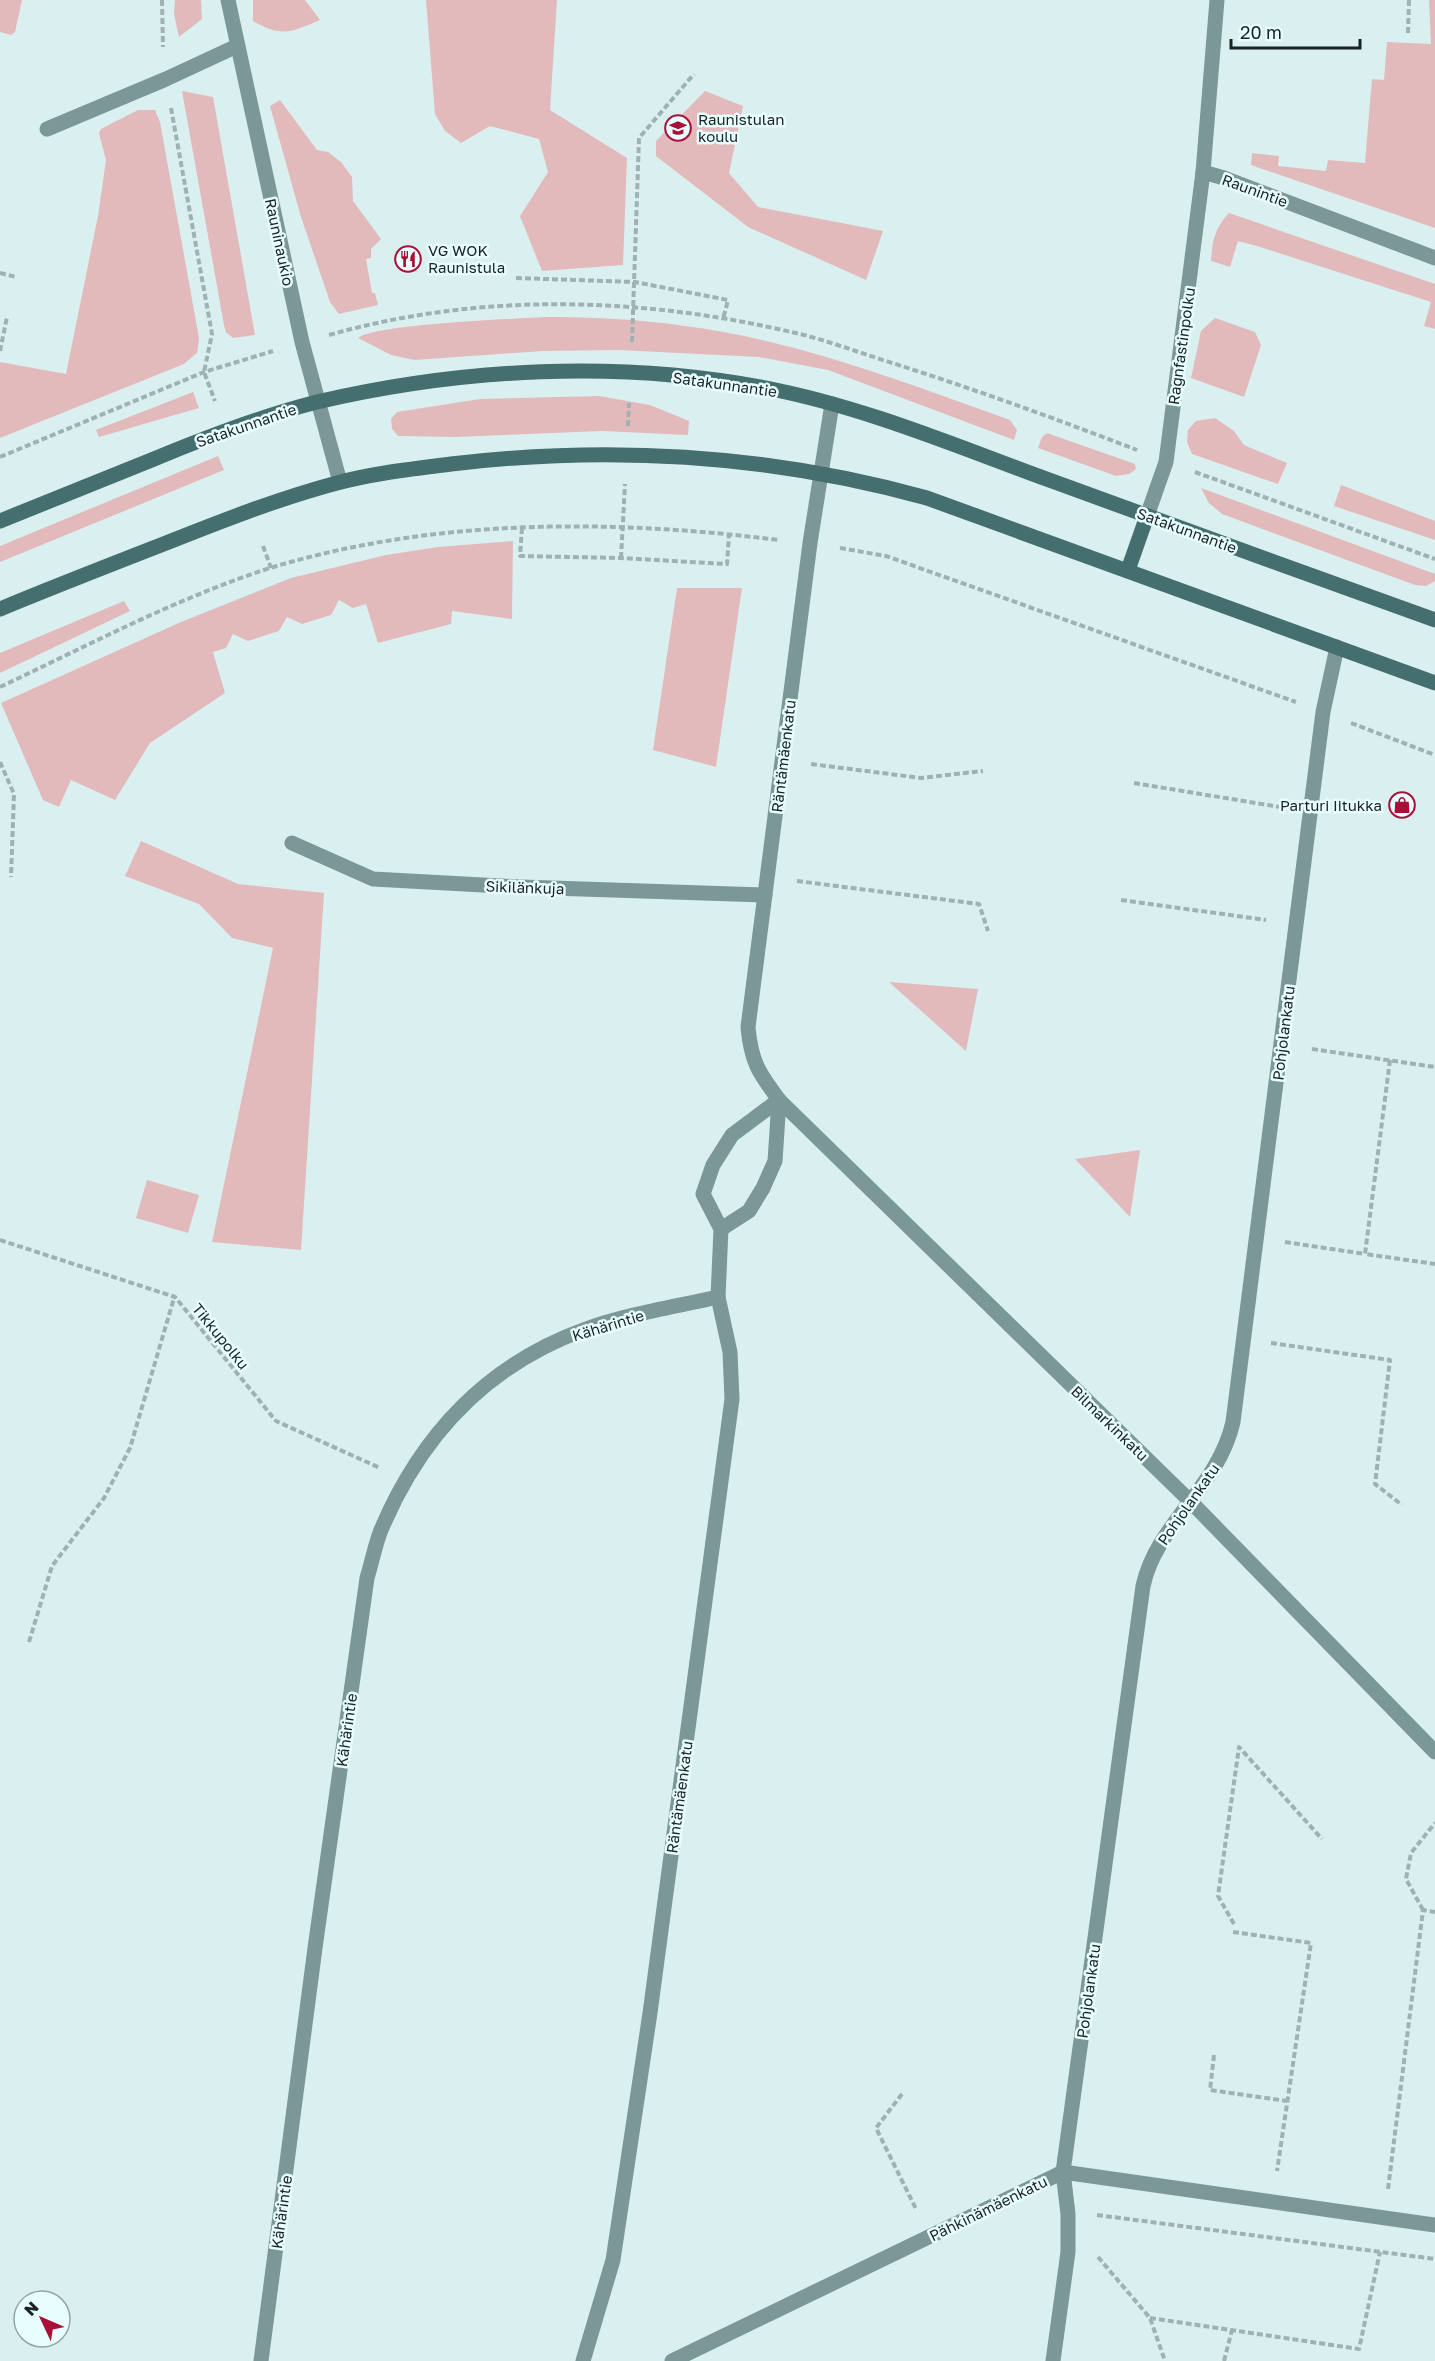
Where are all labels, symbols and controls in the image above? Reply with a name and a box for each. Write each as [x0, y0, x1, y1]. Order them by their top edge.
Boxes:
scale bar [1231, 12, 1360, 50]
text: 20 m [1240, 21, 1282, 43]
place label: Raunistulan koulu [698, 110, 784, 145]
school or university icon: Raunistulan koulu [663, 113, 693, 143]
street label: Raunintie [1220, 170, 1291, 210]
street label: Rauninaukio [262, 197, 298, 287]
place label: VG WOK Raunistula [428, 241, 505, 276]
restaurant icon: VG WOK Raunistula [393, 244, 423, 274]
street label: Ragnfastinpolku [1164, 286, 1198, 406]
street label: Satakunnantie [672, 368, 778, 400]
street label: Satakunnantie [194, 399, 299, 451]
street label: Satakunnantie [1135, 504, 1240, 556]
street label: Räntämäenkatu [767, 699, 799, 813]
shop icon: Parturi Iitukka [1387, 790, 1417, 820]
place label: Parturi Iitukka [1280, 796, 1382, 814]
street label: Sikilänkuja [485, 877, 565, 897]
street label: Pohjolankatu [1268, 985, 1298, 1081]
street label: Tikkupolku [189, 1299, 253, 1373]
street label: Kähärintie [570, 1305, 646, 1344]
street label: Bilmarkinkatu [1068, 1382, 1152, 1464]
street label: Pohjolankatu [1153, 1460, 1223, 1548]
street label: Kähärintie [332, 1692, 360, 1768]
street label: Räntämäenkatu [662, 1740, 696, 1854]
street label: Pohjolankatu [1072, 1943, 1104, 2039]
street label: Pähkinämäenkatu [926, 2172, 1050, 2244]
street label: Kähärintie [267, 2174, 295, 2250]
north arrow [12, 2289, 72, 2349]
text: N [20, 2297, 43, 2320]

